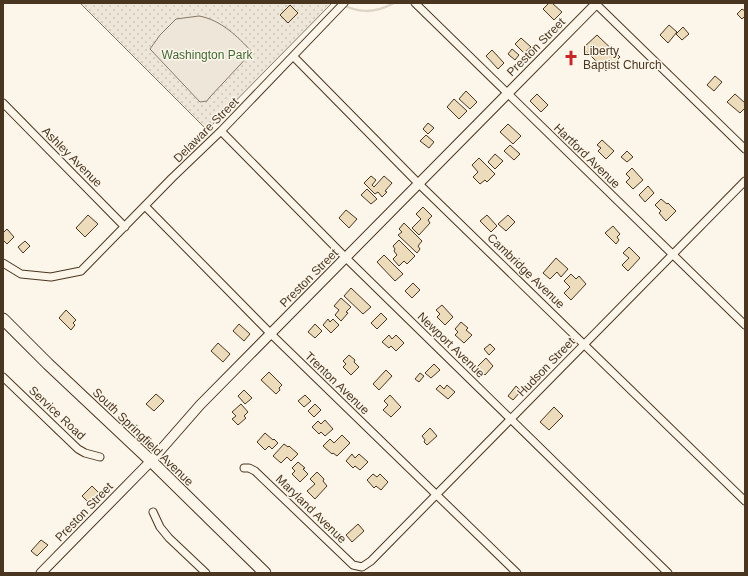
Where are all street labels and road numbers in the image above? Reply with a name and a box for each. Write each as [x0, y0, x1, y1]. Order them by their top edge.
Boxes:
street label: Preston Street [504, 14, 569, 79]
street label: Delaware Street [171, 94, 242, 165]
street label: Hartford Avenue [551, 121, 623, 191]
street label: Ashley Avenue [39, 124, 105, 190]
street label: Cambridge Avenue [485, 231, 568, 312]
street label: Preston Street [277, 245, 342, 310]
street label: Newport Avenue [415, 309, 488, 381]
street label: Hudson Street [514, 334, 578, 399]
street label: Trenton Avenue [302, 349, 372, 417]
street label: Service Road [26, 383, 88, 443]
street label: South Springfield Avenue [90, 385, 196, 489]
street label: Maryland Avenue [273, 472, 349, 546]
street label: Preston Street [52, 479, 116, 544]

